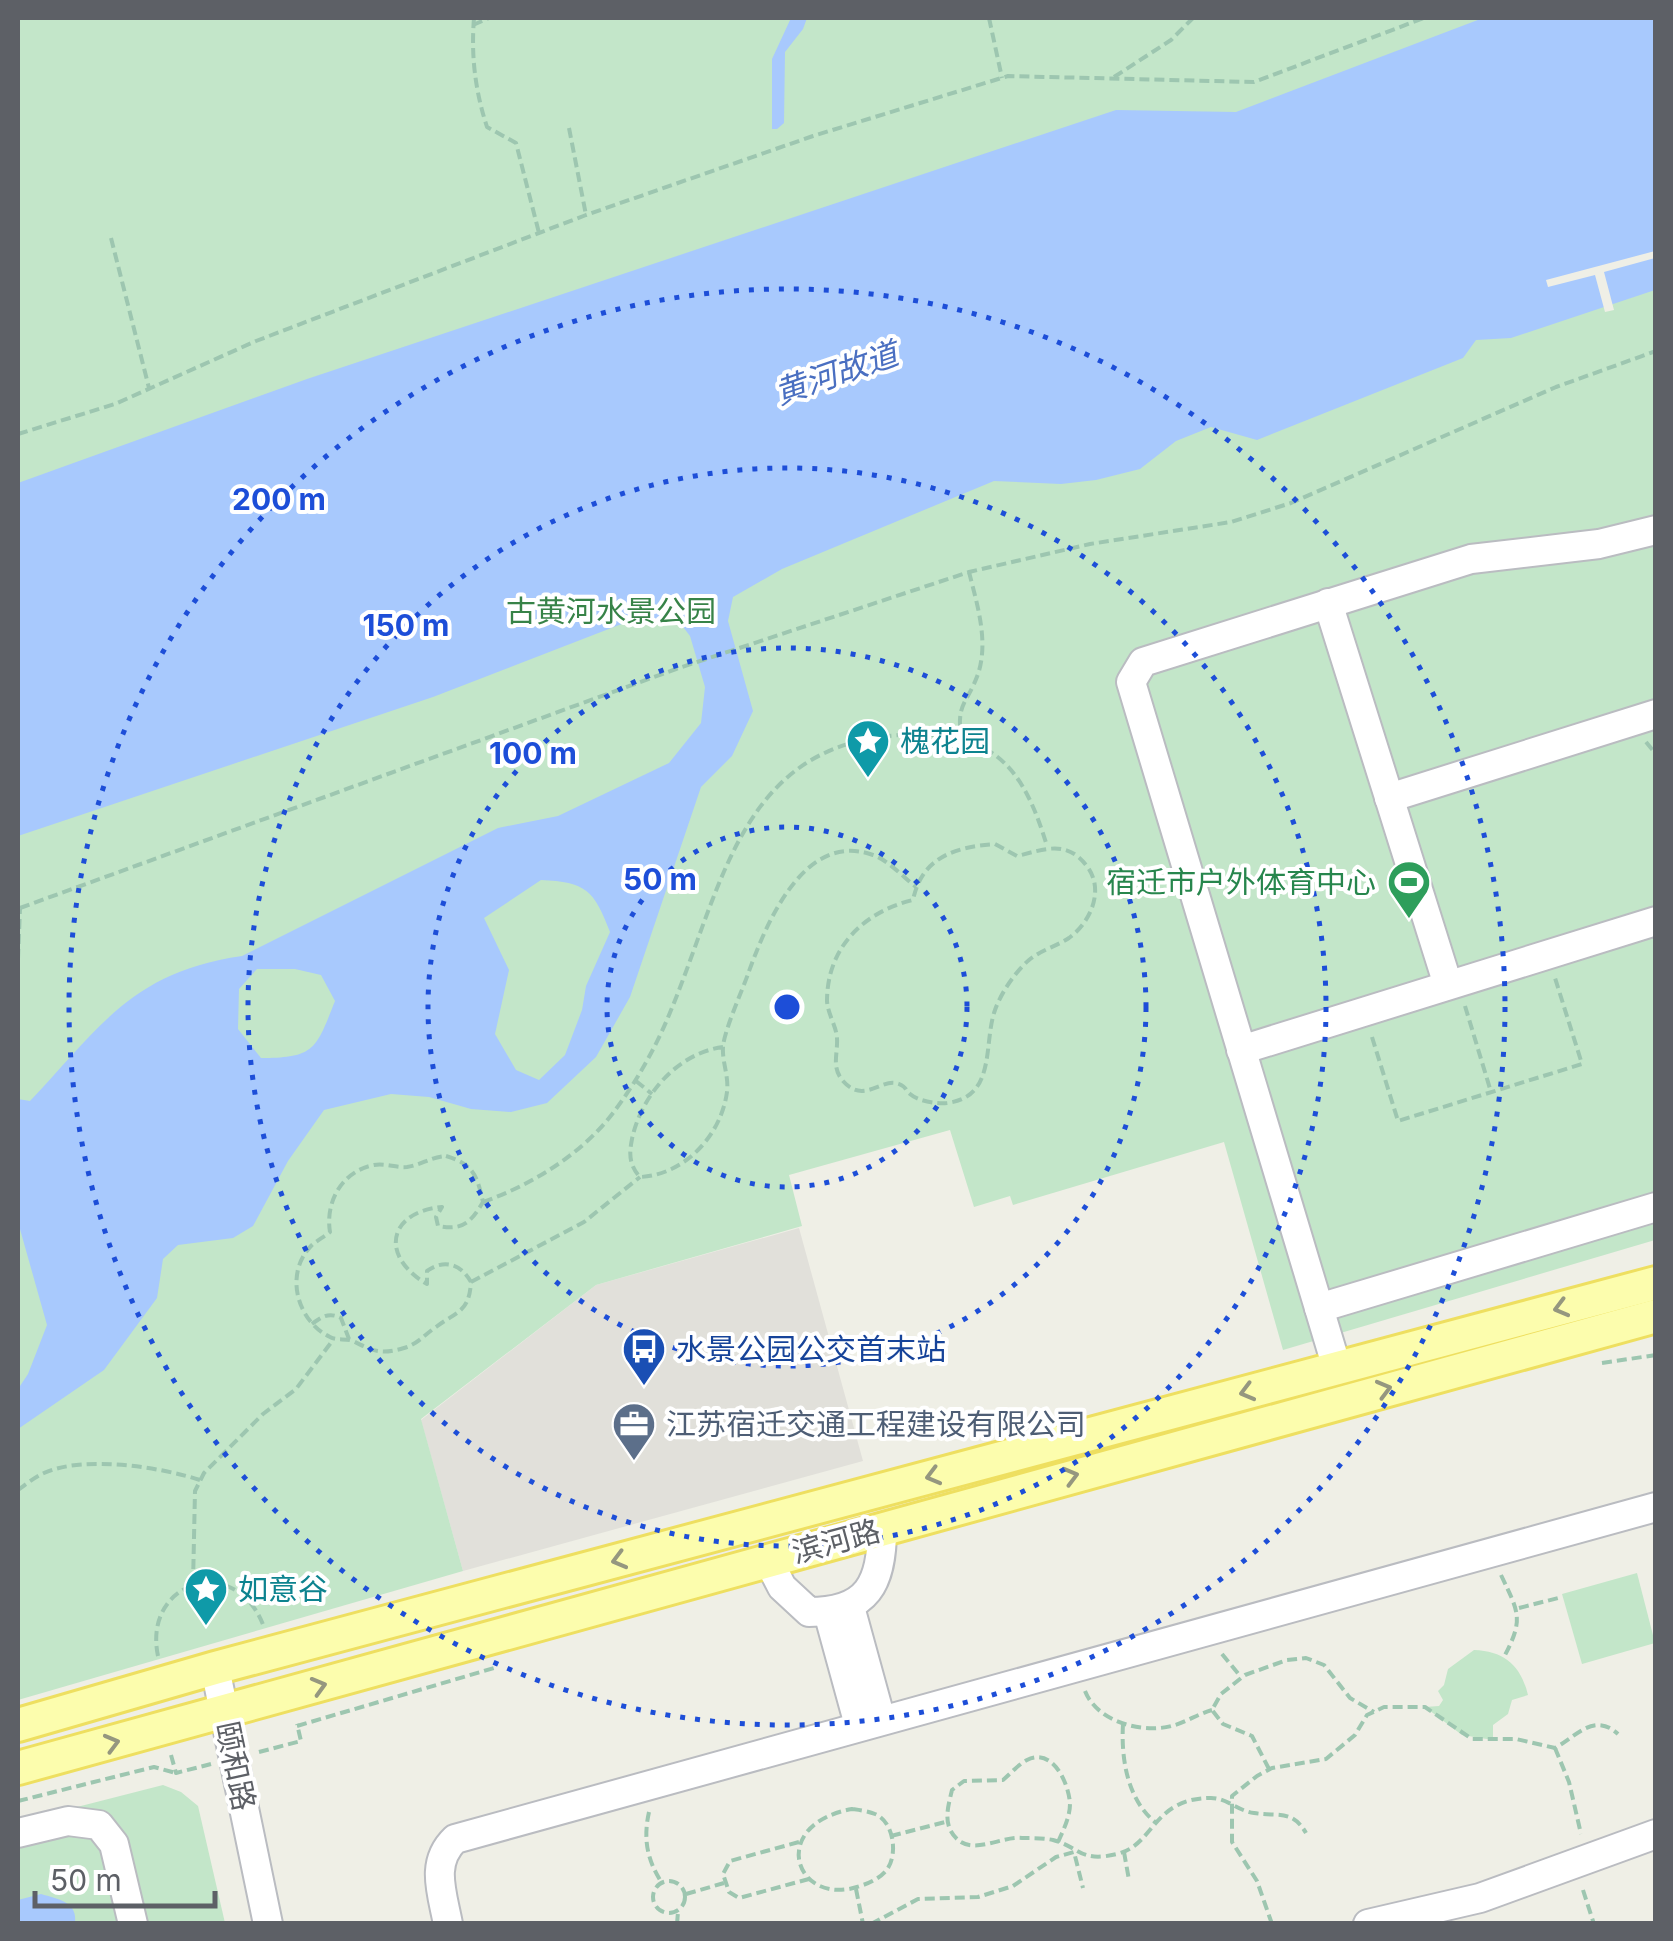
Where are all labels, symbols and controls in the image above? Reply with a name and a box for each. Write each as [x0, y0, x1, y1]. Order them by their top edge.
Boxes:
water label: 黄河故道 [769, 332, 907, 412]
text: 200 m [232, 481, 326, 517]
park label: 古黄河水景公园 [506, 593, 716, 629]
text: 150 m [363, 607, 449, 643]
place icon: 槐花园 [845, 718, 891, 779]
place label: 槐花园 [900, 723, 990, 759]
text: 100 m [489, 735, 577, 771]
sports icon: 宿迁市户外体育中心 [1386, 859, 1432, 920]
text: 50 m [623, 861, 697, 897]
place label: 宿迁市户外体育中心 [1106, 864, 1376, 900]
centre of rings [769, 989, 805, 1025]
one-way arrow [1553, 1297, 1570, 1318]
bus stop icon: 水景公园公交首末站 [621, 1326, 667, 1387]
place label: 水景公园公交首末站 [676, 1331, 946, 1367]
one-way arrow [1375, 1380, 1392, 1401]
one-way arrow [1239, 1381, 1256, 1402]
office icon: 江苏宿迁交通工程建设有限公司 [611, 1401, 657, 1462]
place label: 江苏宿迁交通工程建设有限公司 [666, 1406, 1086, 1442]
one-way arrow [925, 1464, 942, 1485]
one-way arrow [1062, 1467, 1079, 1488]
street label: 滨河路 [788, 1512, 884, 1570]
one-way arrow [611, 1548, 628, 1569]
place icon: 如意谷 [183, 1566, 229, 1627]
place label: 如意谷 [238, 1571, 328, 1607]
one-way arrow [310, 1676, 328, 1697]
street label: 颐和路 [209, 1718, 263, 1814]
one-way arrow [103, 1734, 120, 1755]
scale bar [35, 1846, 215, 1908]
text: 50 m [50, 1862, 122, 1898]

